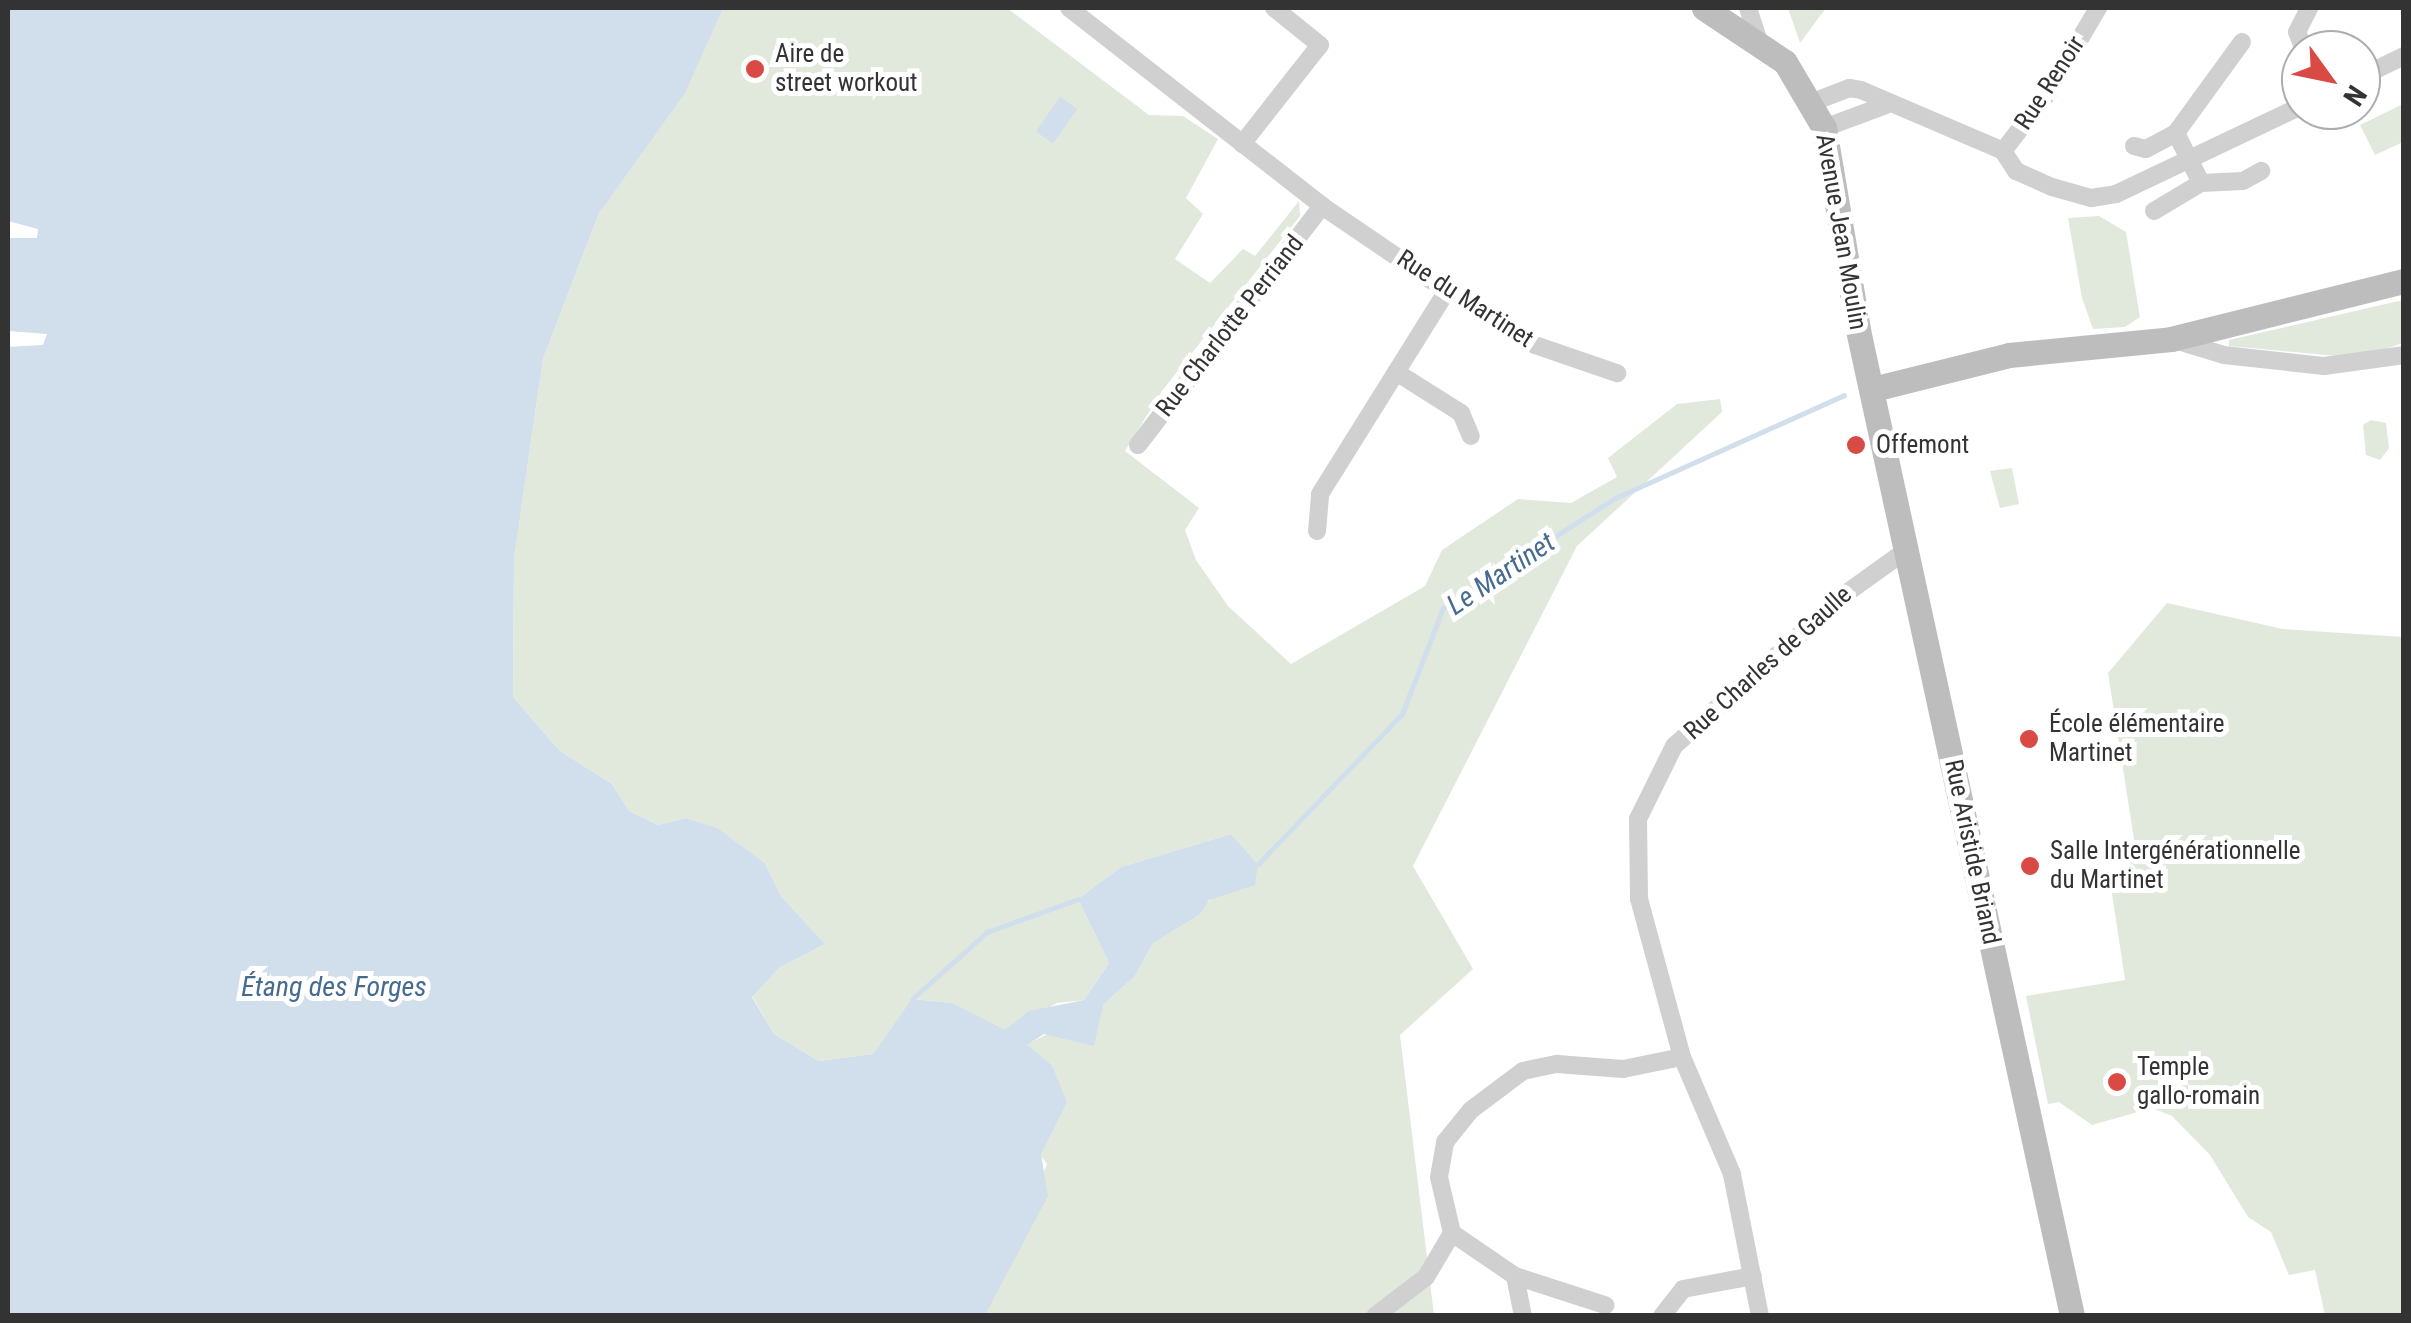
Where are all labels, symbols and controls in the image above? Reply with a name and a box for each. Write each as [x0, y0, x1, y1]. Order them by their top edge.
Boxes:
street label: Rue Renoir [2009, 30, 2091, 136]
north arrow [2281, 30, 2381, 130]
place label: Aire de street workout [775, 40, 917, 99]
marker: Aire de street workout [744, 58, 766, 80]
text: N [2336, 79, 2373, 112]
street label: Avenue Jean Moulin [1809, 132, 1873, 332]
street label: Rue Charlotte Perriand [1150, 229, 1310, 423]
street label: Rue du Martinet [1391, 244, 1539, 354]
place label: Offemont [1876, 430, 1969, 460]
marker: Offemont [1845, 434, 1867, 456]
water label: Le Martinet [1441, 526, 1561, 622]
street label: Rue Charles de Gaulle [1678, 580, 1858, 746]
place label: École élémentaire Martinet [2049, 710, 2225, 769]
marker: École élémentaire Martinet [2018, 728, 2040, 750]
street label: Rue Aristide Briand [1938, 757, 2006, 947]
place label: Salle Intergénérationnelle du Martinet [2050, 837, 2301, 896]
marker: Salle Intergénérationnelle du Martinet [2019, 855, 2041, 877]
water label: Étang des Forges [241, 970, 427, 1004]
place label: Temple gallo-romain [2137, 1053, 2260, 1112]
marker: Temple gallo-romain [2106, 1071, 2128, 1093]

